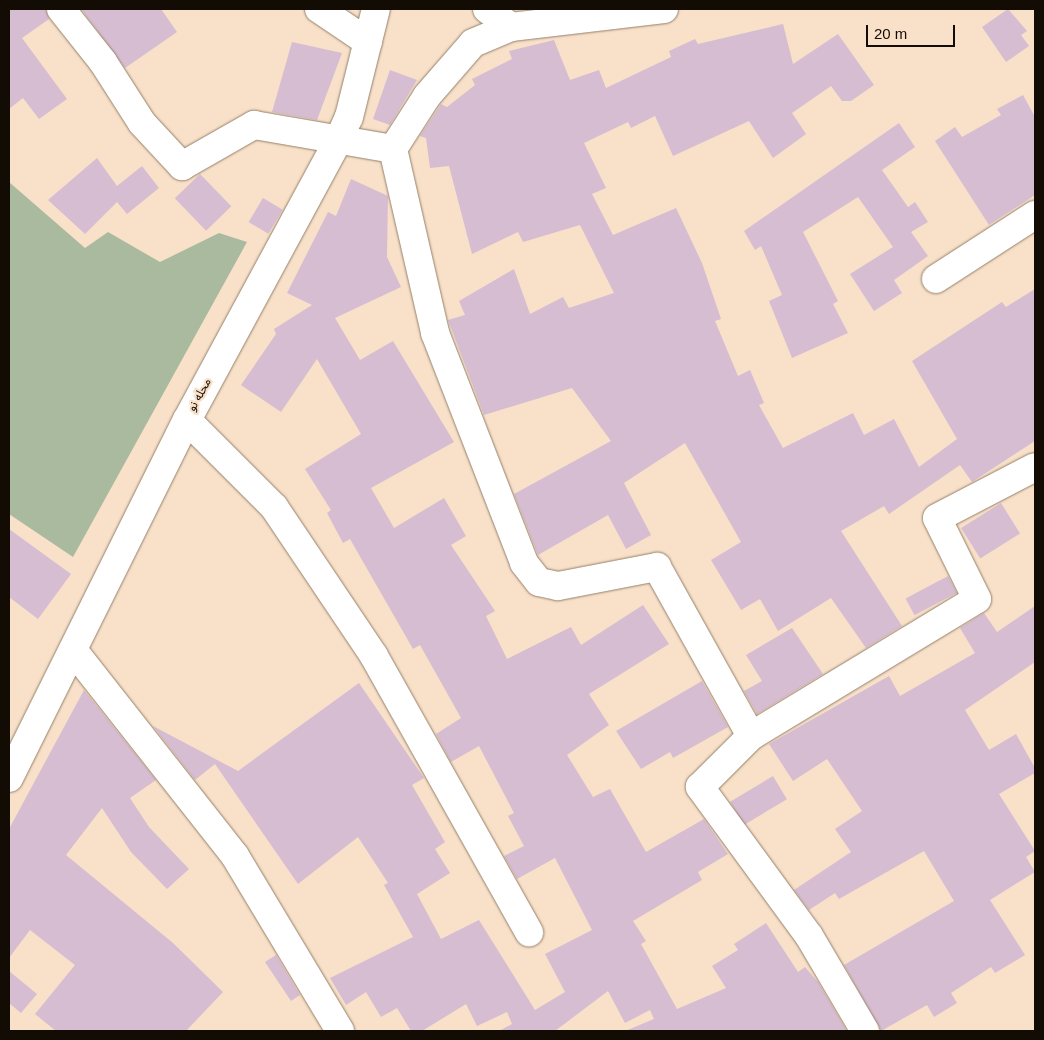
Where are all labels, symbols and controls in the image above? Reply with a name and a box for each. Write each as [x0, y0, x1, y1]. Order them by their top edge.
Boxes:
scale bar [869, 15, 958, 47]
text: 20 m [874, 25, 907, 42]
street label: محله نو [185, 376, 215, 414]

